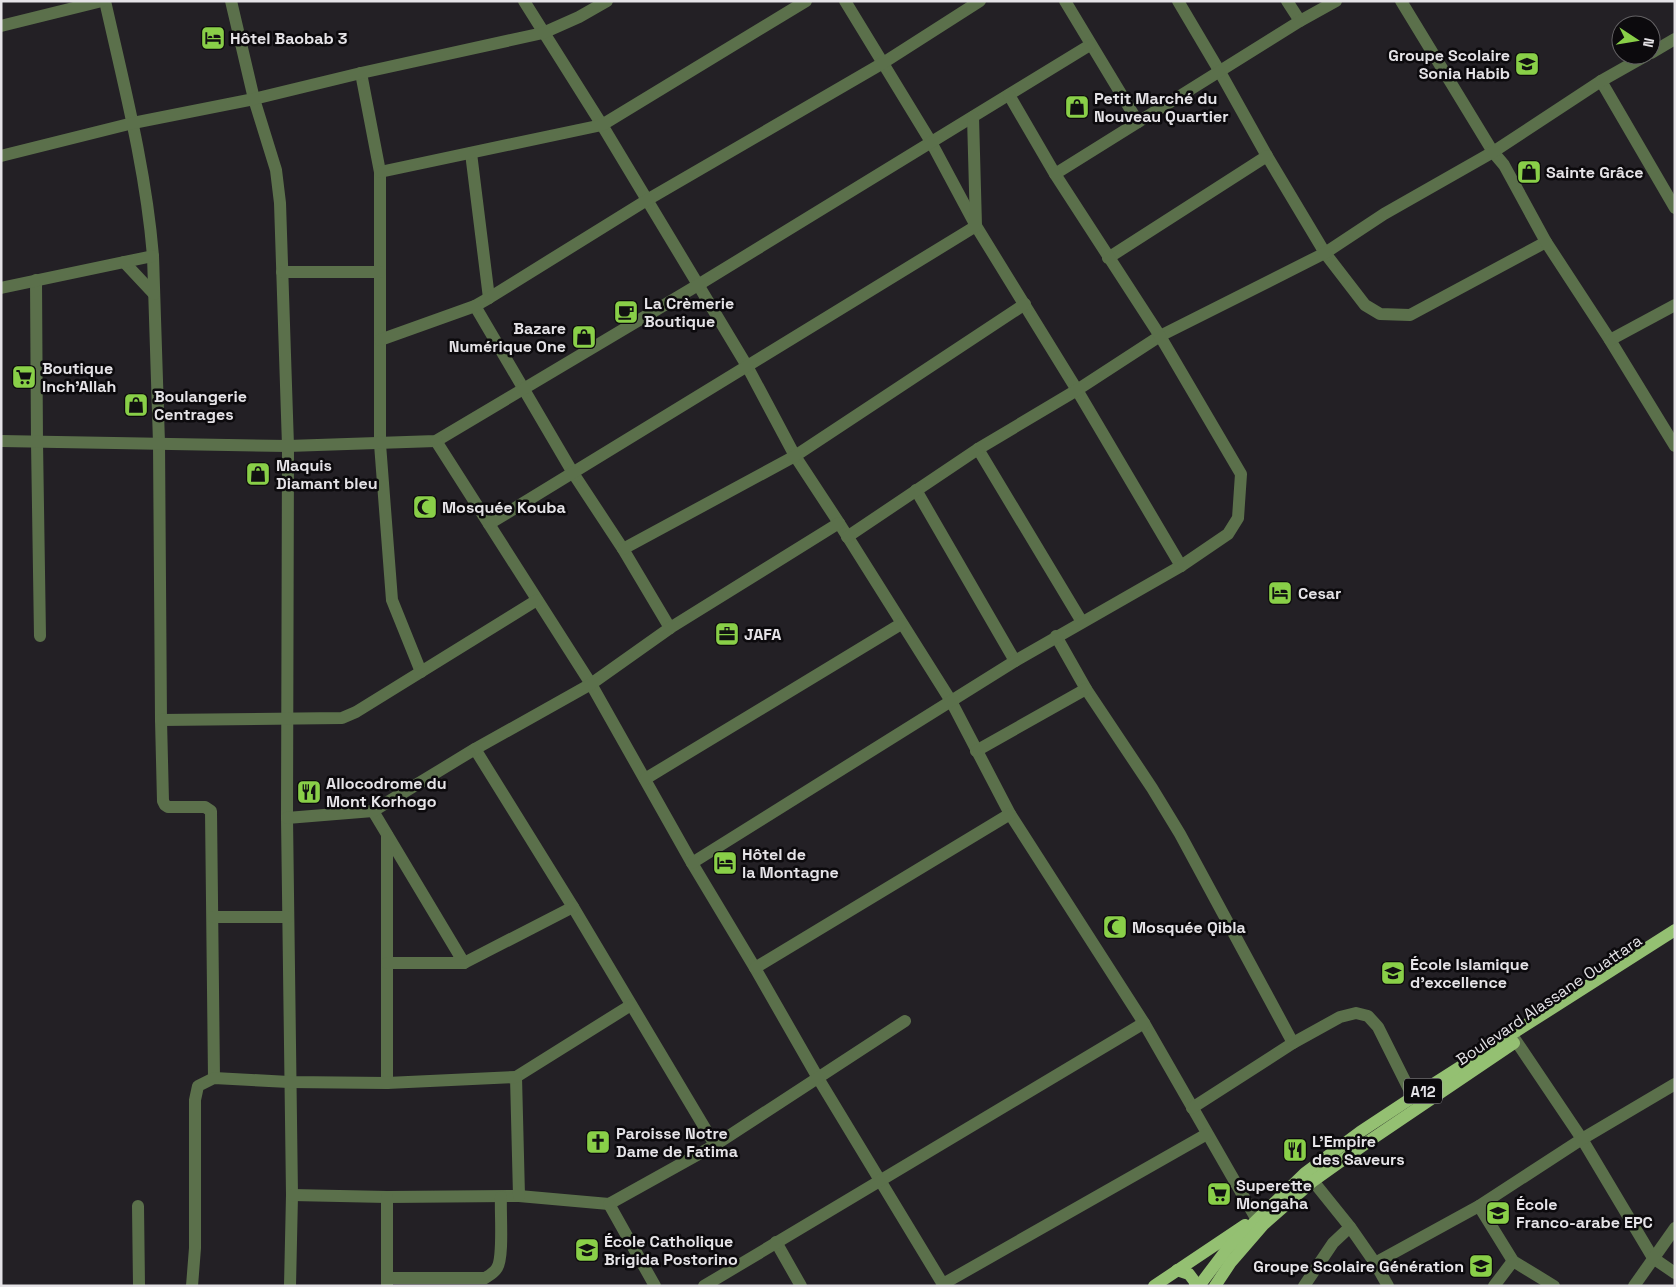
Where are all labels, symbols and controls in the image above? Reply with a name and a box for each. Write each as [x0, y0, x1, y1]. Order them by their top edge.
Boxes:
north arrow [1611, 15, 1661, 65]
hotel icon: Hôtel Baobab 3 [200, 25, 226, 51]
place label: Hôtel Baobab 3 [230, 28, 348, 49]
text: N [1639, 36, 1658, 49]
place label: Groupe Scolaire Sonia Habib [1388, 45, 1510, 84]
school or university icon: Groupe Scolaire Sonia Habib [1514, 51, 1540, 77]
place label: Petit Marché du Nouveau Quartier [1094, 88, 1228, 127]
shop icon: Petit Marché du Nouveau Quartier [1064, 94, 1090, 120]
shop icon: Sainte Grâce [1516, 159, 1542, 185]
place label: Sainte Grâce [1546, 162, 1644, 183]
place label: La Crèmerie Boutique [644, 293, 734, 332]
cafe icon: La Crèmerie Boutique [613, 299, 639, 325]
place label: Bazare Numérique One [449, 318, 566, 357]
shop icon: Bazare Numérique One [571, 324, 597, 350]
place label: Boutique Inch'Allah [42, 358, 116, 397]
supermarket icon: Boutique Inch'Allah [11, 364, 37, 390]
place label: Boulangerie Centrages [154, 386, 247, 425]
shop icon: Boulangerie Centrages [123, 392, 149, 418]
place label: Maquis Diamant bleu [276, 455, 378, 494]
shop icon: Maquis Diamant bleu [245, 461, 271, 487]
mosque icon: Mosquée Kouba [412, 494, 438, 520]
place label: Mosquée Kouba [442, 497, 566, 518]
hotel icon: Cesar [1267, 580, 1293, 606]
place label: Cesar [1298, 583, 1341, 604]
office icon: JAFA [714, 621, 740, 647]
place label: JAFA [744, 624, 781, 645]
place label: Allocodrome du Mont Korhogo [326, 773, 447, 812]
restaurant icon: Allocodrome du Mont Korhogo [296, 779, 322, 805]
place label: Hôtel de la Montagne [742, 844, 839, 883]
hotel icon: Hôtel de la Montagne [712, 850, 738, 876]
mosque icon: Mosquée Qibla [1102, 914, 1128, 940]
place label: Mosquée Qibla [1132, 917, 1246, 938]
street label: Boulevard Alassane Ouattara [1452, 930, 1646, 1070]
place label: École Islamique d'excellence [1410, 954, 1529, 993]
school or university icon: École Islamique d'excellence [1380, 960, 1406, 986]
road number: A12 [1404, 1078, 1442, 1104]
place label: Paroisse Notre Dame de Fatima [616, 1123, 738, 1162]
church icon: Paroisse Notre Dame de Fatima [585, 1129, 611, 1155]
place label: L'Empire des Saveurs [1312, 1131, 1405, 1170]
restaurant icon: L'Empire des Saveurs [1282, 1137, 1308, 1163]
place label: Superette Mongaha [1236, 1175, 1312, 1214]
supermarket icon: Superette Mongaha [1206, 1181, 1232, 1207]
place label: École Franco-arabe EPC [1516, 1194, 1653, 1233]
school or university icon: École Franco-arabe EPC [1485, 1200, 1511, 1226]
place label: École Catholique Brigida Postorino [604, 1231, 738, 1270]
school or university icon: École Catholique Brigida Postorino [574, 1237, 600, 1263]
school or university icon: Groupe Scolaire Génération [1468, 1253, 1494, 1279]
place label: Groupe Scolaire Génération [1253, 1256, 1464, 1277]

